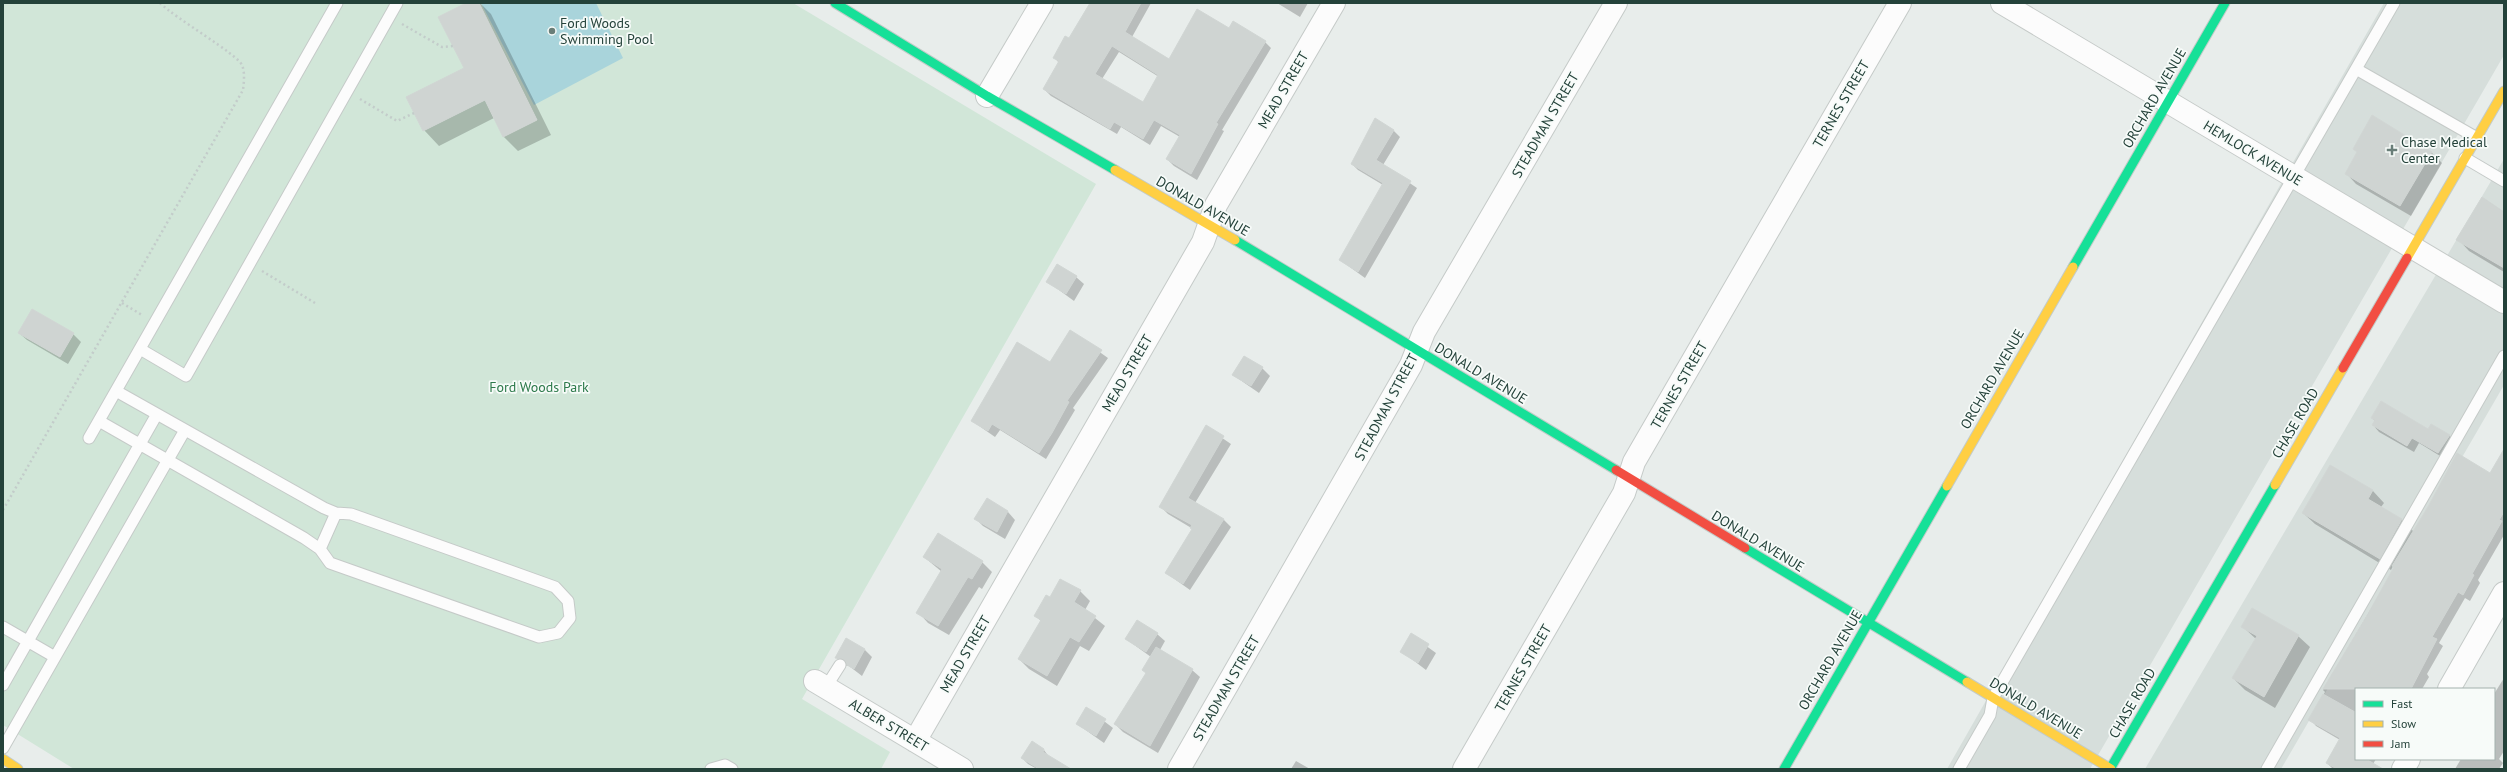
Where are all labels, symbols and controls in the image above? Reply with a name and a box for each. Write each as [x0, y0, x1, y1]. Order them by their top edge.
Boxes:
place label: Ford Woods Swimming Pool [560, 14, 653, 48]
marker: Ford Woods Swimming Pool [547, 26, 557, 36]
street label: ORCHARD AVENUE [2118, 45, 2190, 151]
street label: MEAD STREET [1254, 48, 1312, 132]
street label: TERNES STREET [1809, 57, 1873, 151]
street label: STEADMAN STREET [1508, 69, 1583, 181]
street label: HEMLOCK AVENUE [2200, 116, 2306, 190]
place label: Chase Medical Center [2401, 133, 2487, 167]
marker: Chase Medical Center [2386, 144, 2398, 156]
street label: DONALD AVENUE [1153, 172, 1253, 240]
street label: ORCHARD AVENUE [1956, 326, 2028, 432]
street label: MEAD STREET [1098, 331, 1156, 415]
street label: DONALD AVENUE [1431, 338, 1531, 408]
street label: TERNES STREET [1647, 338, 1711, 432]
street label: STEADMAN STREET [1350, 350, 1422, 464]
park label: Ford Woods Park [489, 378, 589, 396]
street label: CHASE ROAD [2268, 384, 2322, 462]
street label: DONALD AVENUE [1708, 506, 1808, 576]
street label: ORCHARD AVENUE [1794, 607, 1866, 713]
street label: MEAD STREET [936, 612, 994, 696]
street label: TERNES STREET [1491, 621, 1555, 715]
street label: STEADMAN STREET [1189, 632, 1264, 744]
street label: CHASE ROAD [2105, 664, 2159, 742]
street label: DONALD AVENUE [1986, 673, 2086, 743]
legend [2355, 688, 2495, 760]
street label: ALBER STREET [846, 694, 932, 756]
text: Fast [2391, 696, 2412, 711]
text: Slow [2391, 716, 2416, 731]
text: Jam [2390, 736, 2410, 751]

